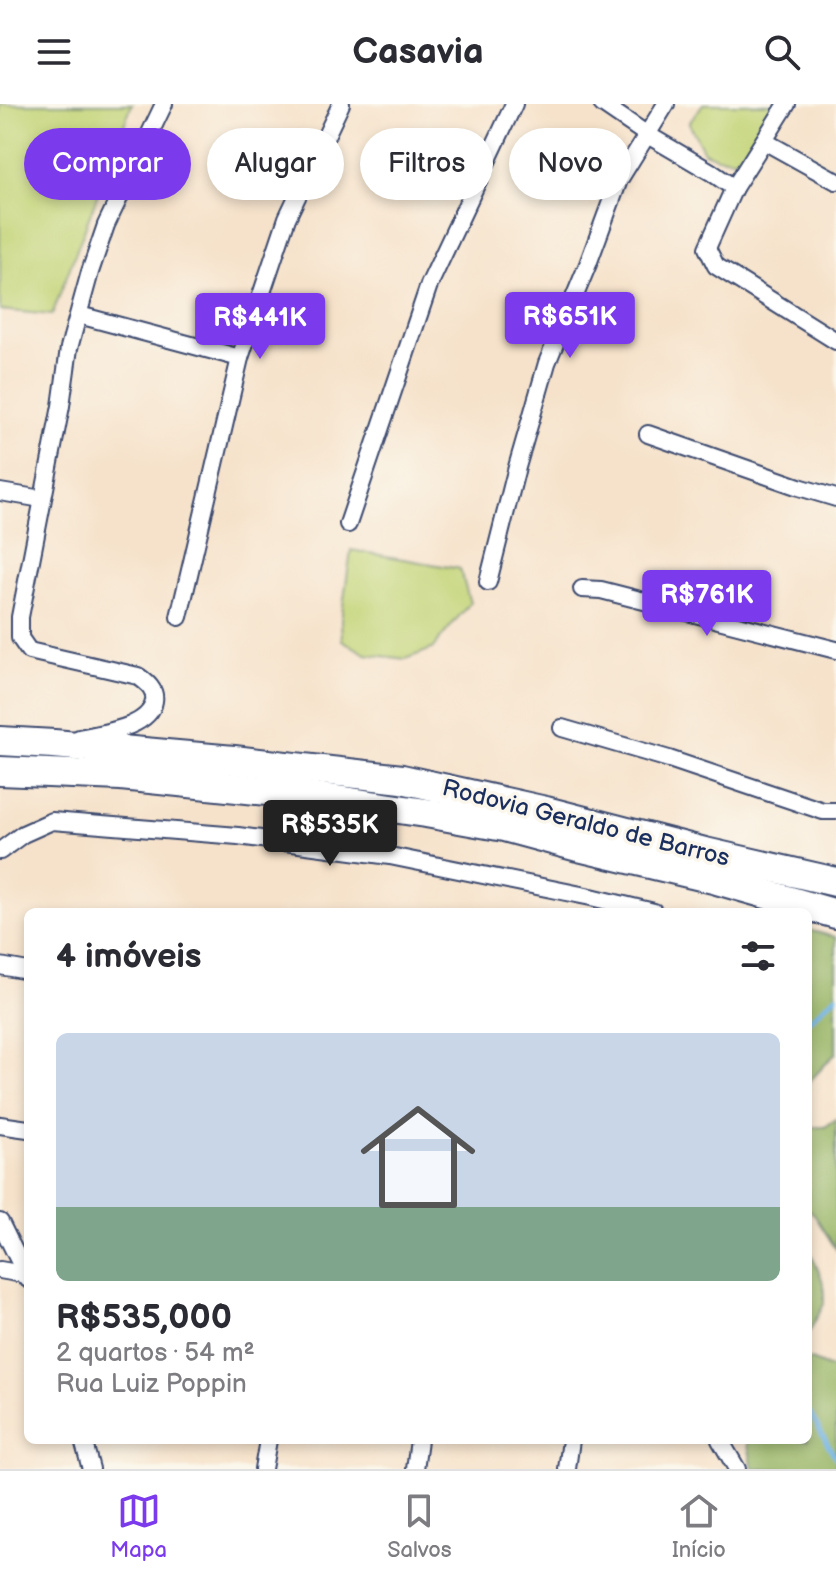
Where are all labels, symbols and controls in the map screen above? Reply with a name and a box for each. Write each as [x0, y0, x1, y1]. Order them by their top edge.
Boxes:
icon: menu [32, 30, 76, 74]
icon: search [760, 30, 804, 74]
text: Casavia [352, 31, 484, 74]
chip: Comprar [24, 128, 191, 200]
chip: Alugar [207, 128, 344, 200]
chip: Filtros [360, 128, 493, 200]
chip: Novo [509, 128, 631, 200]
pin: R$651K [505, 292, 635, 360]
pin: R$441K [195, 293, 325, 361]
text: R$651K [523, 302, 617, 333]
text: R$441K [213, 303, 307, 334]
pin: R$761K [642, 570, 772, 638]
text: R$761K [660, 580, 754, 611]
street label: Rodovia Geraldo de Barros [439, 773, 733, 873]
pin: R$535K [265, 800, 395, 868]
text: R$535K [281, 810, 379, 841]
icon: filters [736, 934, 780, 978]
text: 4 imóveis [56, 936, 202, 977]
icon: home [346, 1085, 490, 1229]
text: R$535,000 [56, 1297, 232, 1338]
text: 2 quartos · 54 m² [56, 1338, 255, 1369]
text: Rua Luiz Poppin [56, 1369, 247, 1400]
tab: Mapa [110, 1489, 167, 1564]
tab: Salvos [387, 1489, 452, 1564]
tab: Início [672, 1489, 726, 1564]

